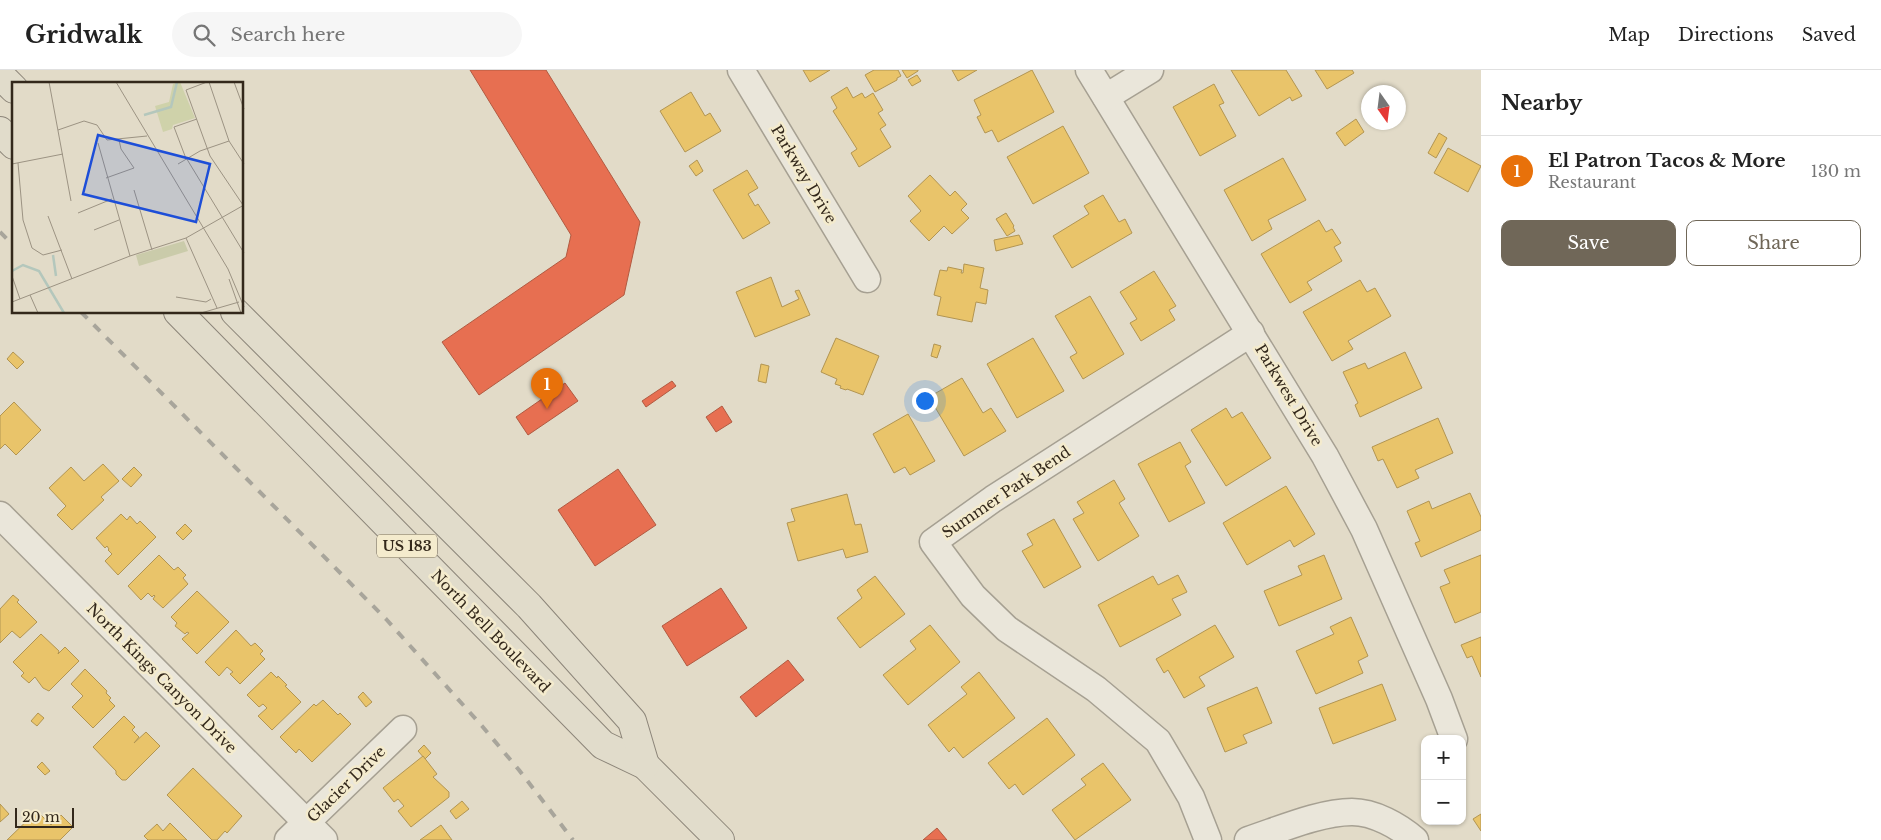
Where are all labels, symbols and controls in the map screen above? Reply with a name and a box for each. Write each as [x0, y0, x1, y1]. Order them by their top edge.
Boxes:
search box [172, 12, 522, 57]
text: Gridwalk [25, 20, 142, 49]
icon: search [190, 21, 218, 49]
text: Search here [230, 23, 345, 46]
text: Map [1608, 24, 1650, 46]
text: Directions [1678, 24, 1774, 46]
text: Saved [1802, 24, 1856, 46]
inset map [12, 82, 244, 314]
north arrow [1361, 85, 1406, 130]
text: Nearby [1501, 90, 1582, 116]
street label: Parkway Drive [767, 121, 841, 227]
text: El Patron Tacos & More [1548, 149, 1786, 172]
text: 1 [1514, 161, 1520, 181]
text: 130 m [1811, 161, 1861, 181]
text: Restaurant [1548, 172, 1636, 192]
button: Save [1501, 220, 1676, 266]
button: Share [1686, 220, 1861, 266]
street label: Parkwest Drive [1251, 341, 1327, 449]
pin: 1 [531, 368, 563, 409]
your location [912, 388, 938, 414]
street label: Summer Park Bend [938, 442, 1074, 542]
road number: US 183 [377, 534, 437, 558]
street label: North Bell Boulevard [427, 566, 555, 696]
street label: North Kings Canyon Drive [83, 599, 241, 757]
map controls [1421, 735, 1466, 825]
button: + [1421, 735, 1466, 780]
street label: Glacier Drive [303, 742, 389, 826]
button: − [1421, 780, 1466, 825]
scale bar [15, 805, 74, 828]
text: 20 m [22, 808, 60, 826]

